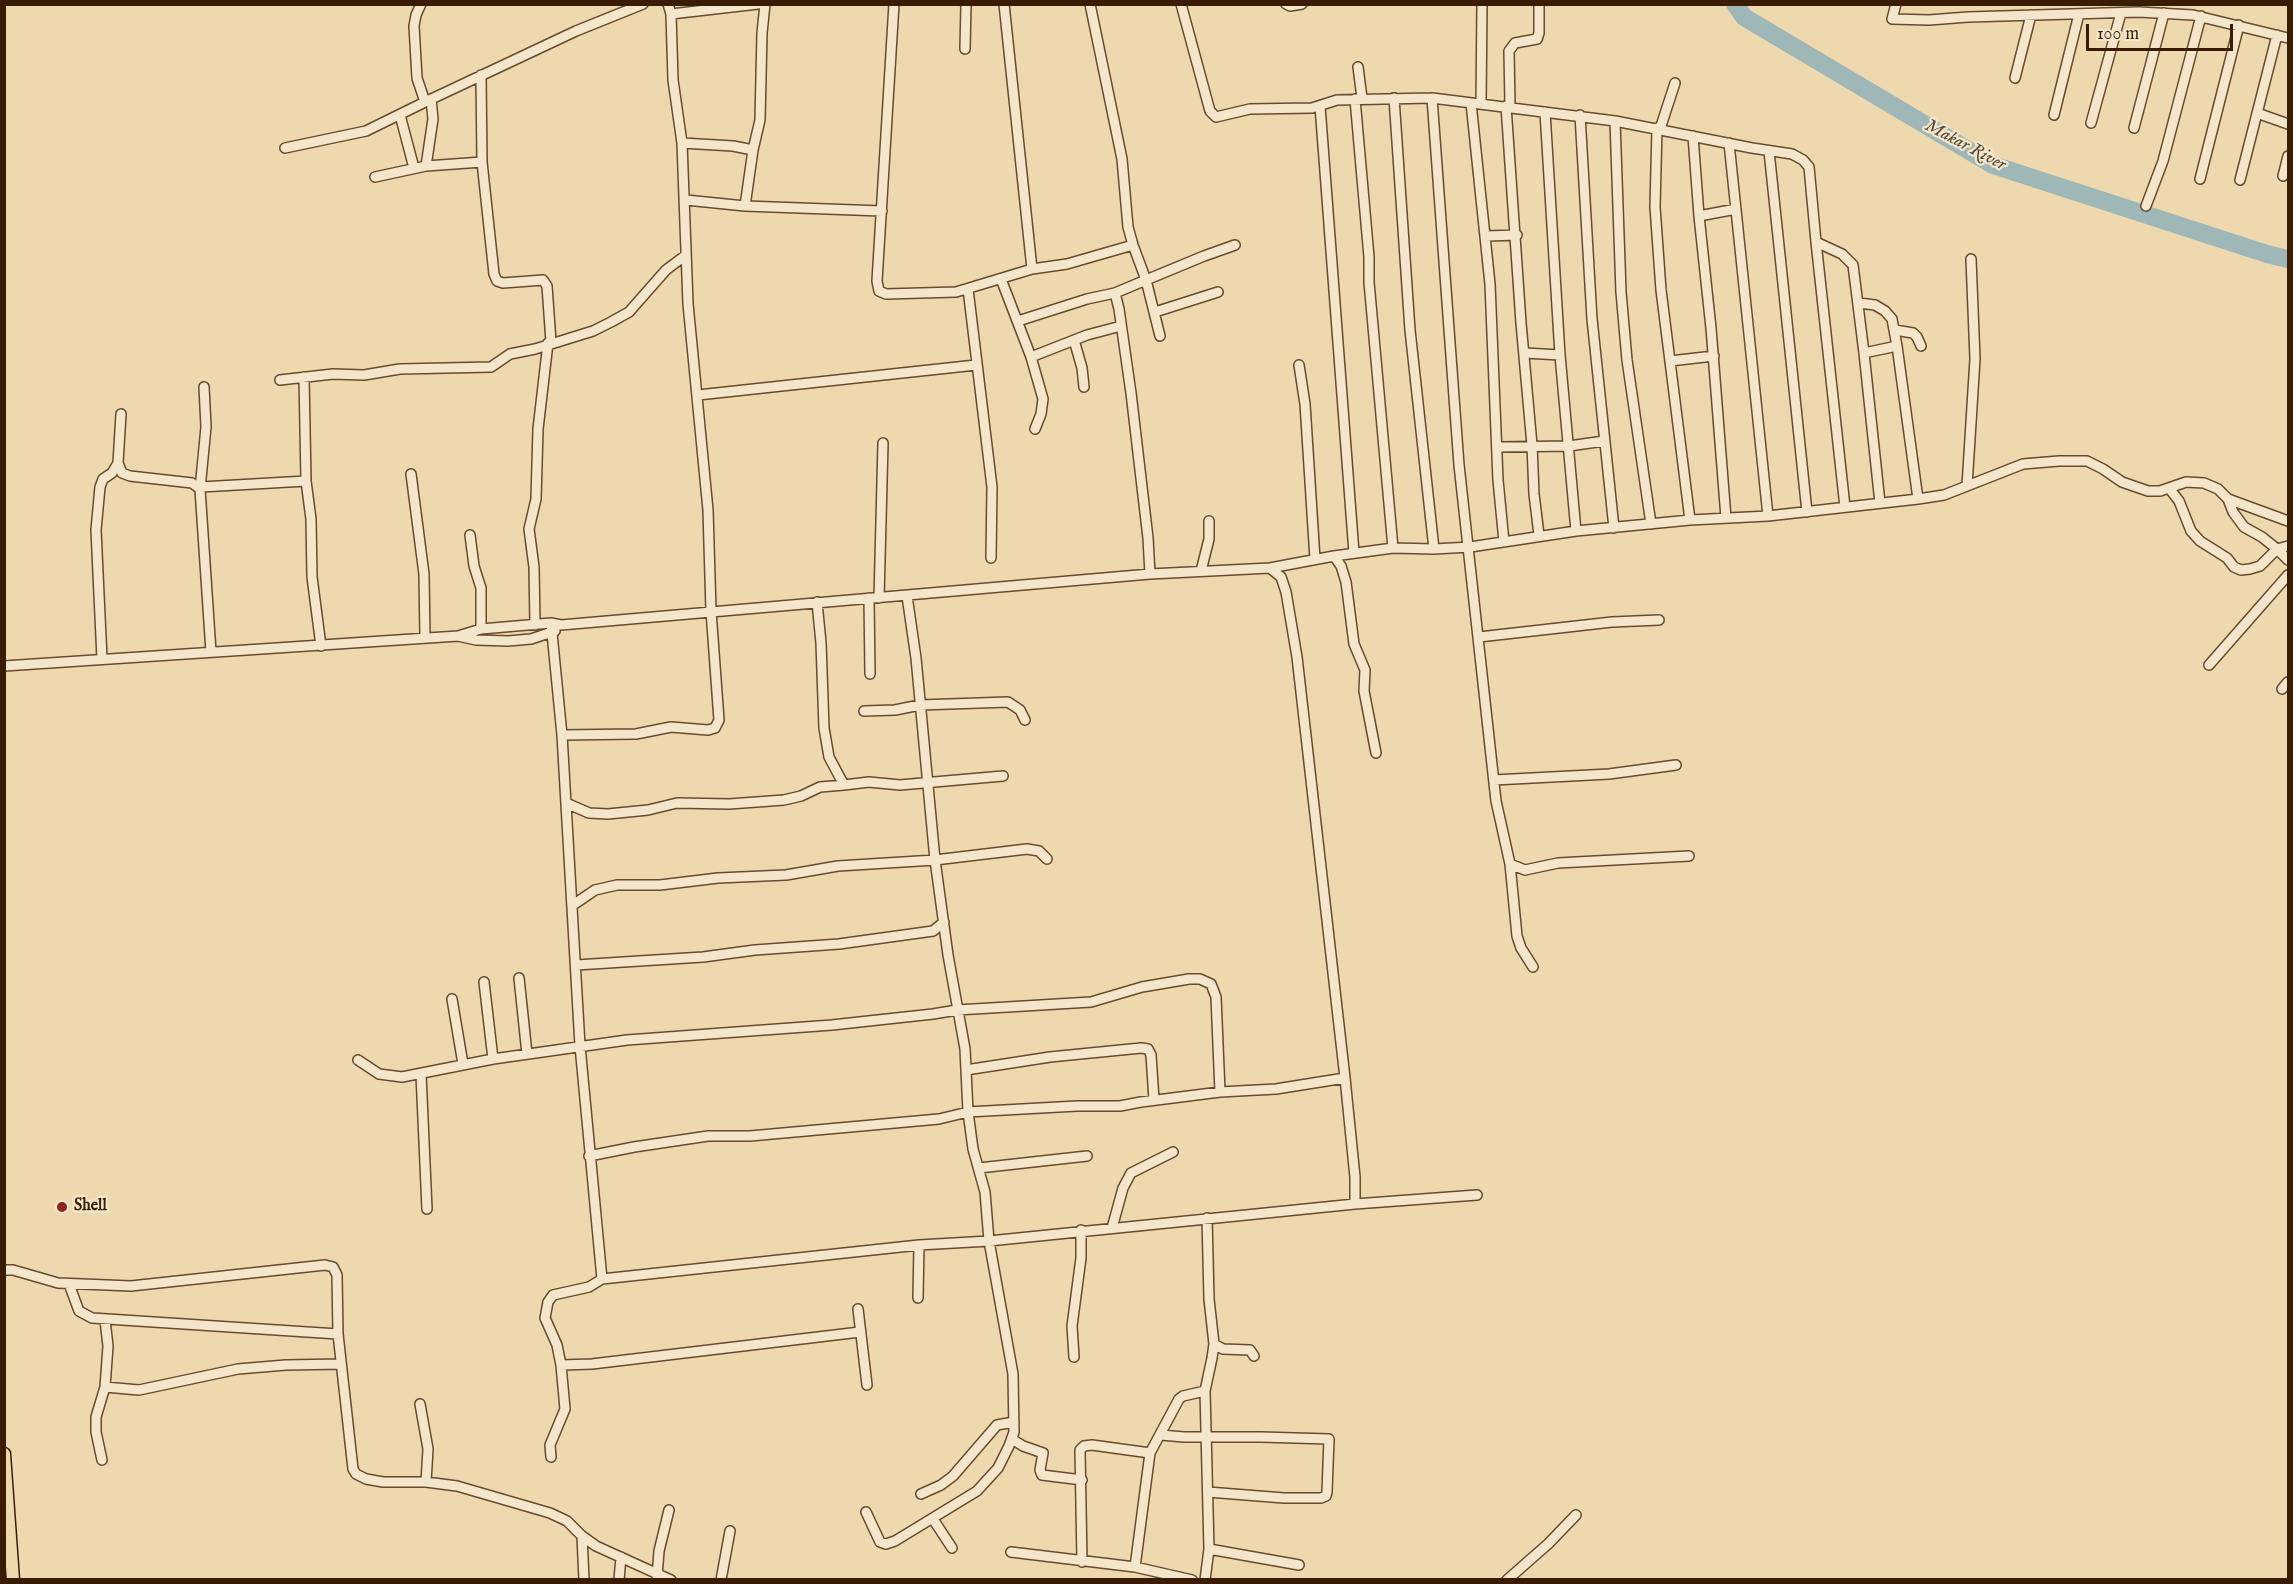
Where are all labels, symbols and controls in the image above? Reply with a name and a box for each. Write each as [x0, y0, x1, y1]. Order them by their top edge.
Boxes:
scale bar [2089, 12, 2236, 50]
text: 100 m [2097, 23, 2139, 46]
water label: Makar River [1921, 116, 2009, 176]
place label: Shell [74, 1197, 107, 1217]
marker: Shell [55, 1200, 69, 1214]

